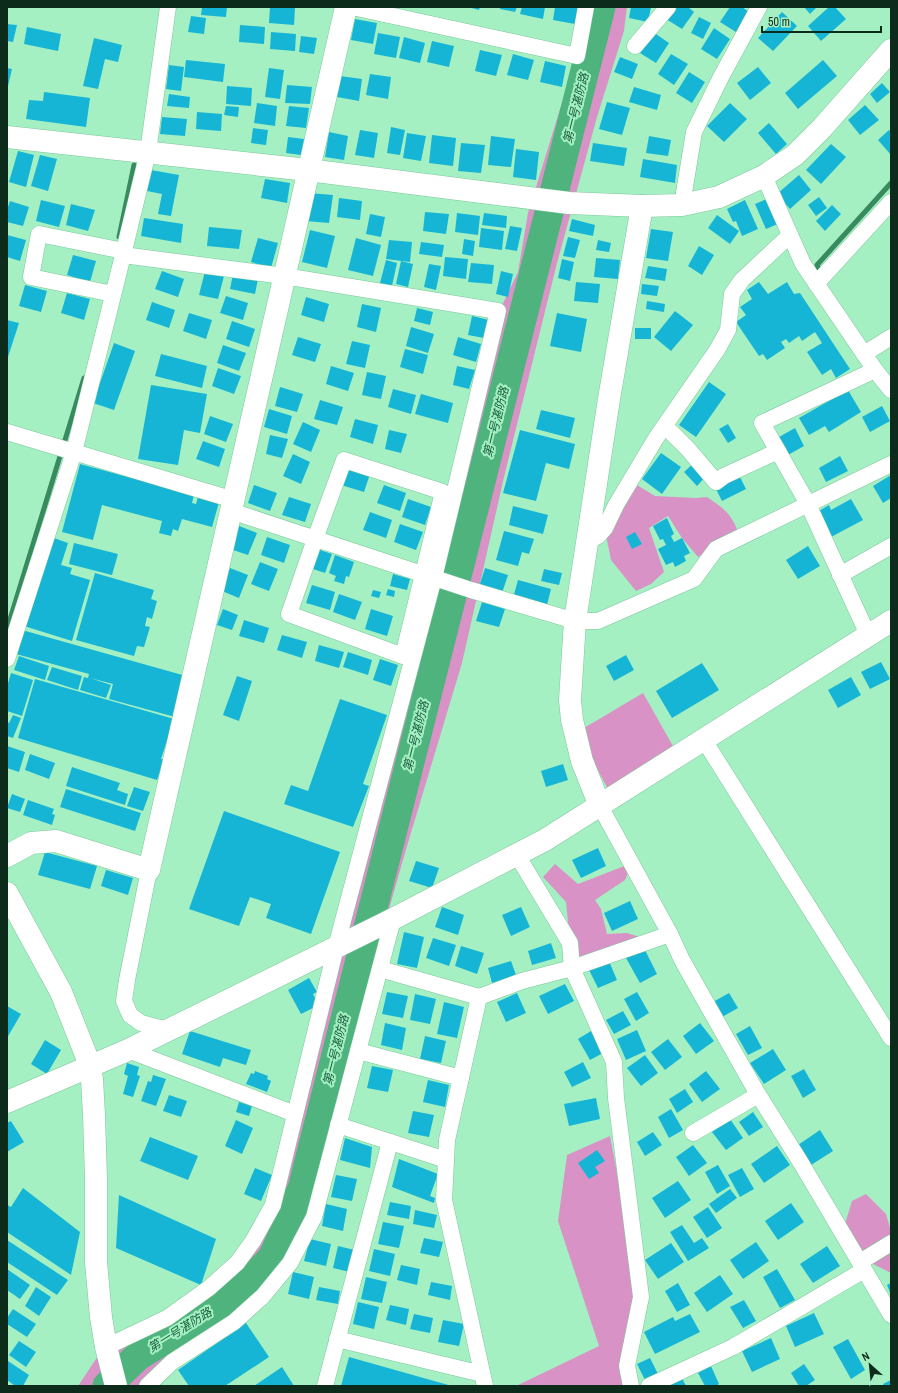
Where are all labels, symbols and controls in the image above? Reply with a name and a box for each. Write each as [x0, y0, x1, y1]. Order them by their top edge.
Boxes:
scale bar [762, 8, 881, 34]
text: 50 m [768, 14, 790, 30]
water label: 第一号湛防路 [560, 70, 593, 145]
water label: 第一号湛防路 [480, 384, 513, 459]
water label: 第一号湛防路 [400, 698, 433, 773]
water label: 第一号湛防路 [320, 1012, 353, 1087]
water label: 第一号湛防路 [145, 1304, 216, 1356]
north arrow [850, 1345, 890, 1385]
text: N [859, 1348, 872, 1364]

